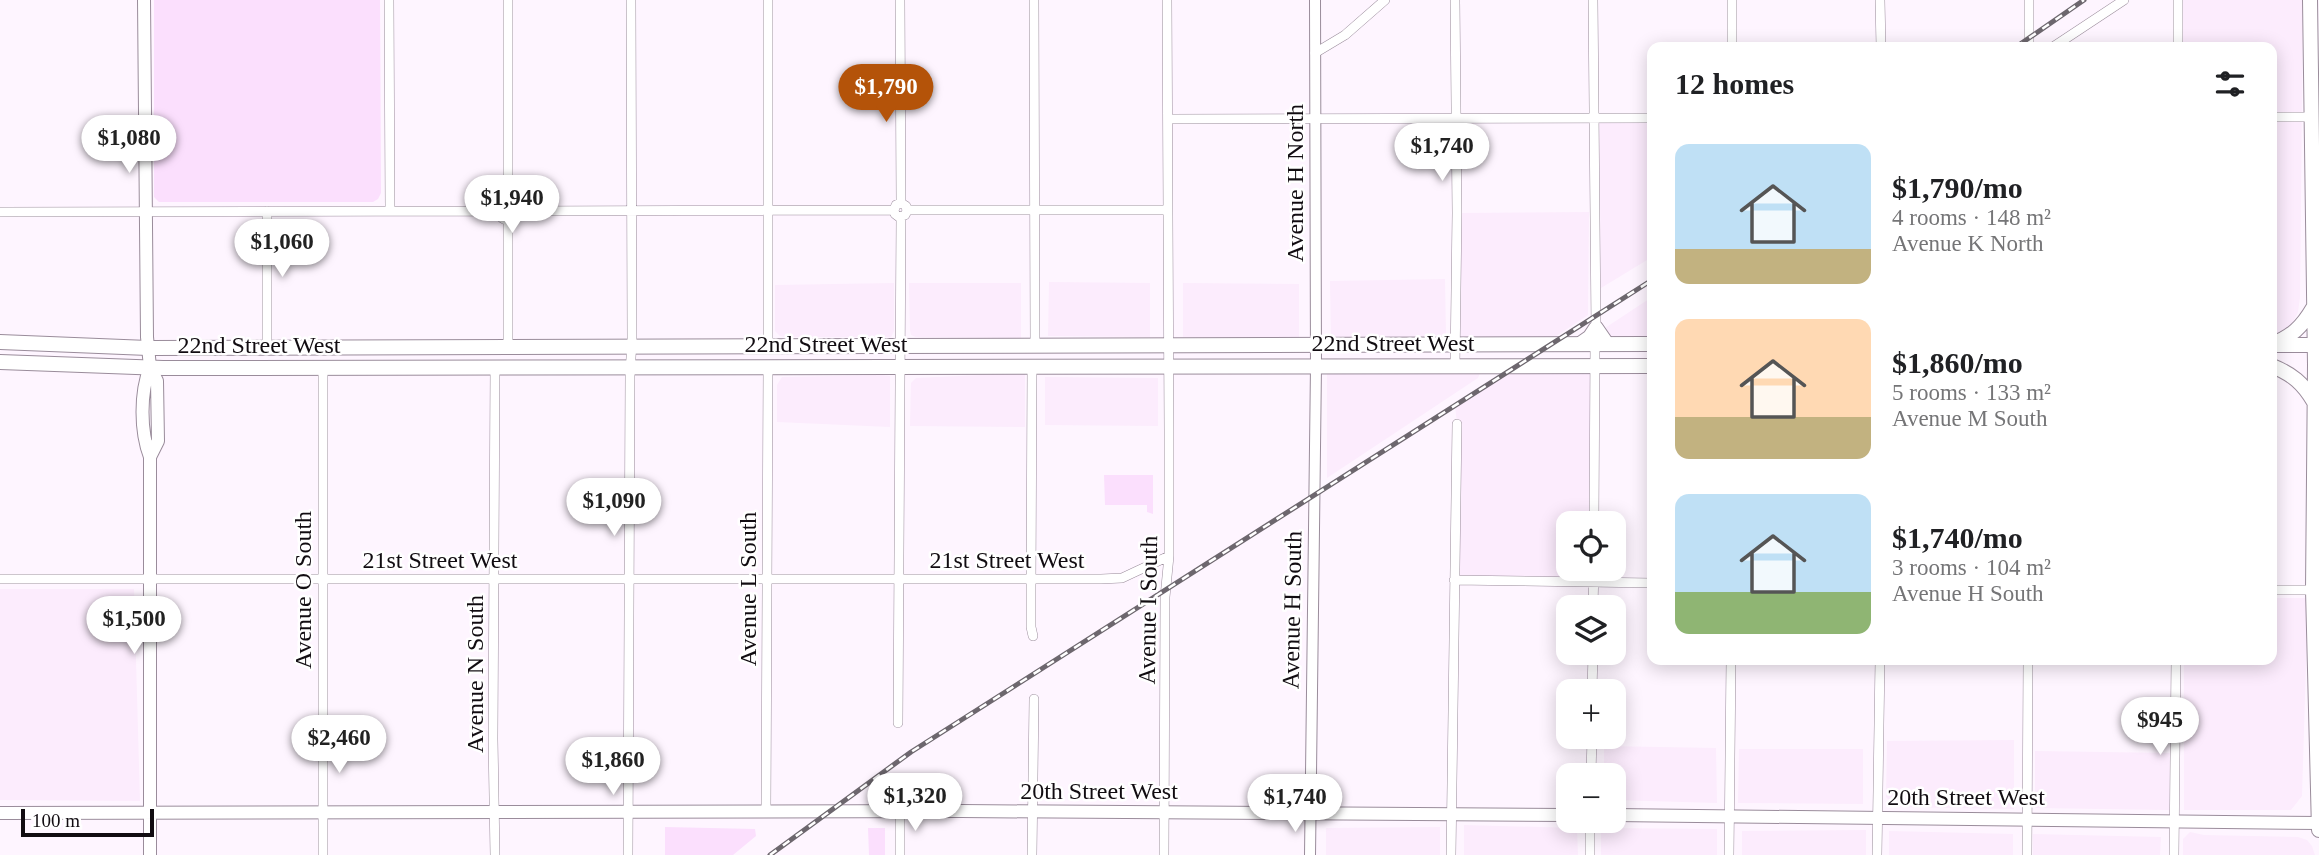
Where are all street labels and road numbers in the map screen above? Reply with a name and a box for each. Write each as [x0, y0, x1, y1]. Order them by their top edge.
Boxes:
street label: Avenue H North [1282, 104, 1308, 262]
street label: 22nd Street West [1312, 330, 1475, 356]
street label: 22nd Street West [745, 331, 908, 357]
street label: 22nd Street West [178, 332, 341, 358]
street label: Avenue O South [290, 511, 316, 669]
street label: Avenue L South [735, 512, 761, 666]
street label: Avenue H South [1278, 531, 1306, 689]
street label: Avenue I South [1134, 535, 1162, 685]
street label: 21st Street West [363, 547, 518, 573]
street label: 21st Street West [930, 547, 1085, 573]
street label: Avenue N South [462, 595, 488, 753]
street label: 20th Street West [1020, 778, 1178, 804]
street label: 20th Street West [1887, 784, 2045, 810]

